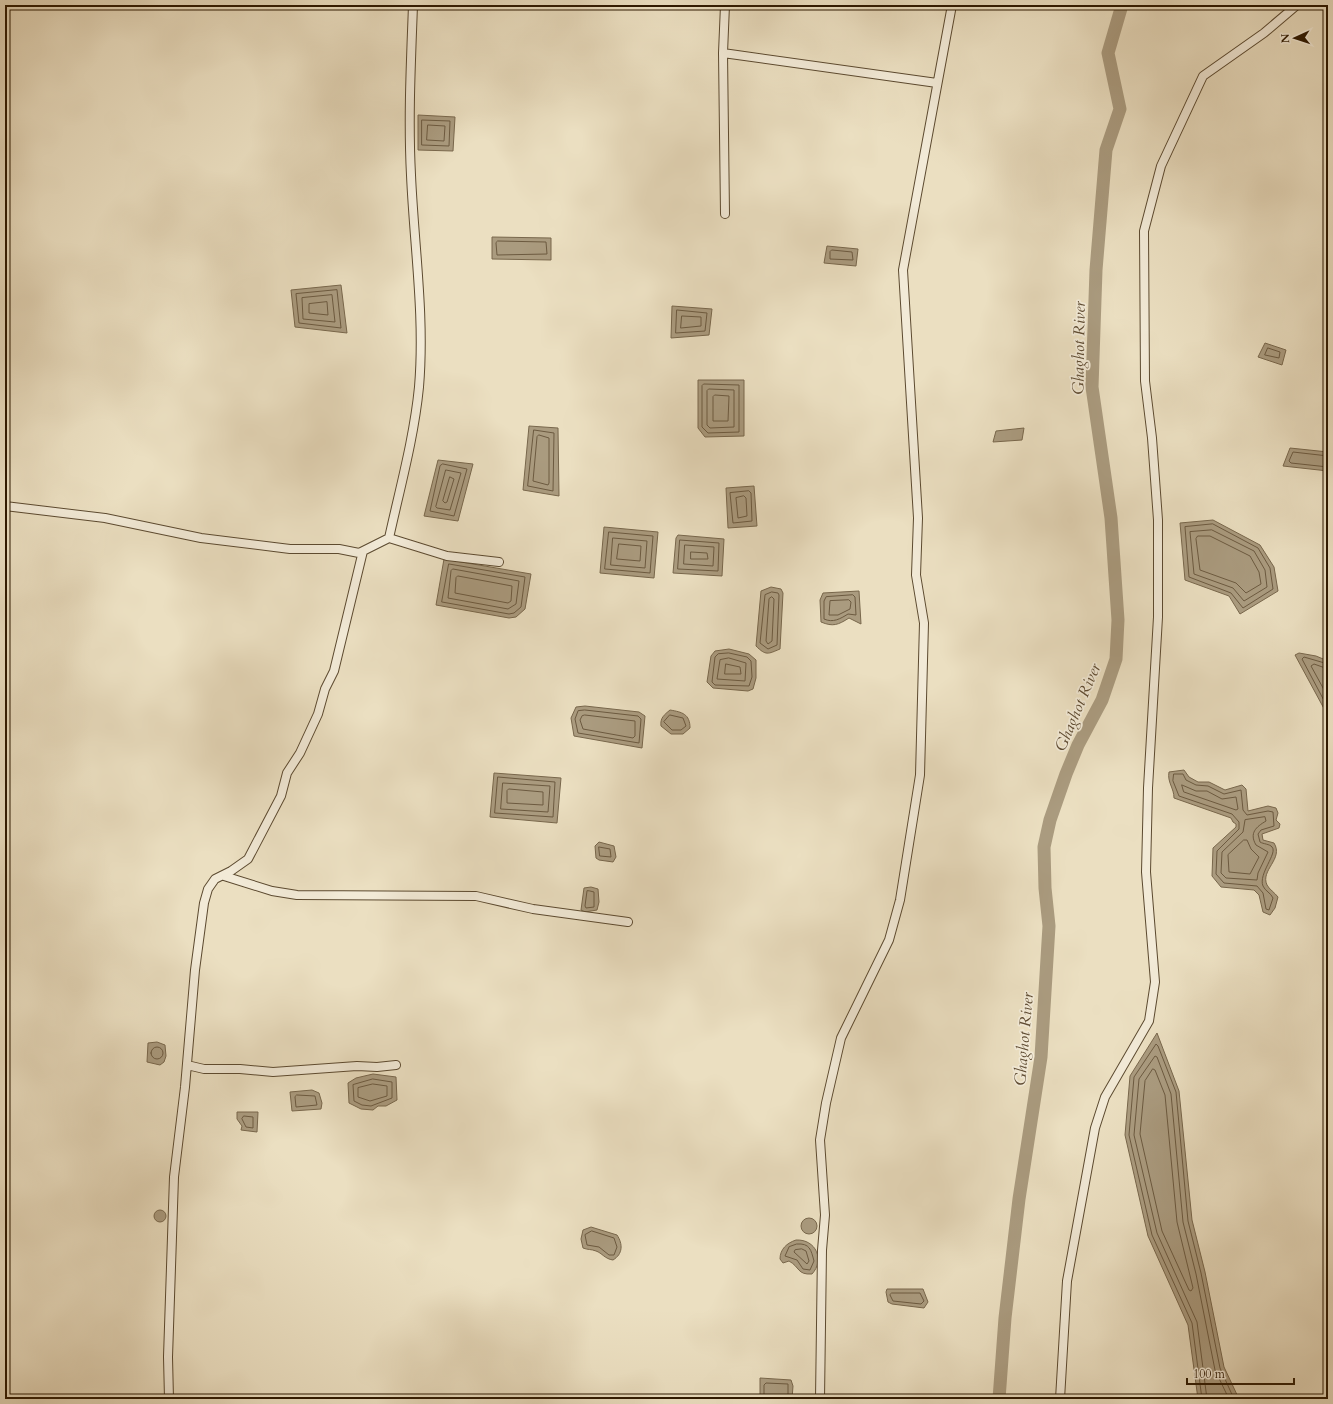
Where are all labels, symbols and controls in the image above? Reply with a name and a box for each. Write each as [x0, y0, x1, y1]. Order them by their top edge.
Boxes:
north arrow [1275, 18, 1315, 58]
text: N [1278, 33, 1293, 44]
water label: Ghaghot River [1067, 300, 1091, 395]
water label: Ghaghot River [1050, 659, 1107, 755]
water label: Ghaghot River [1009, 991, 1039, 1087]
scale bar [1187, 1360, 1294, 1386]
text: 100 m [1193, 1366, 1226, 1382]

